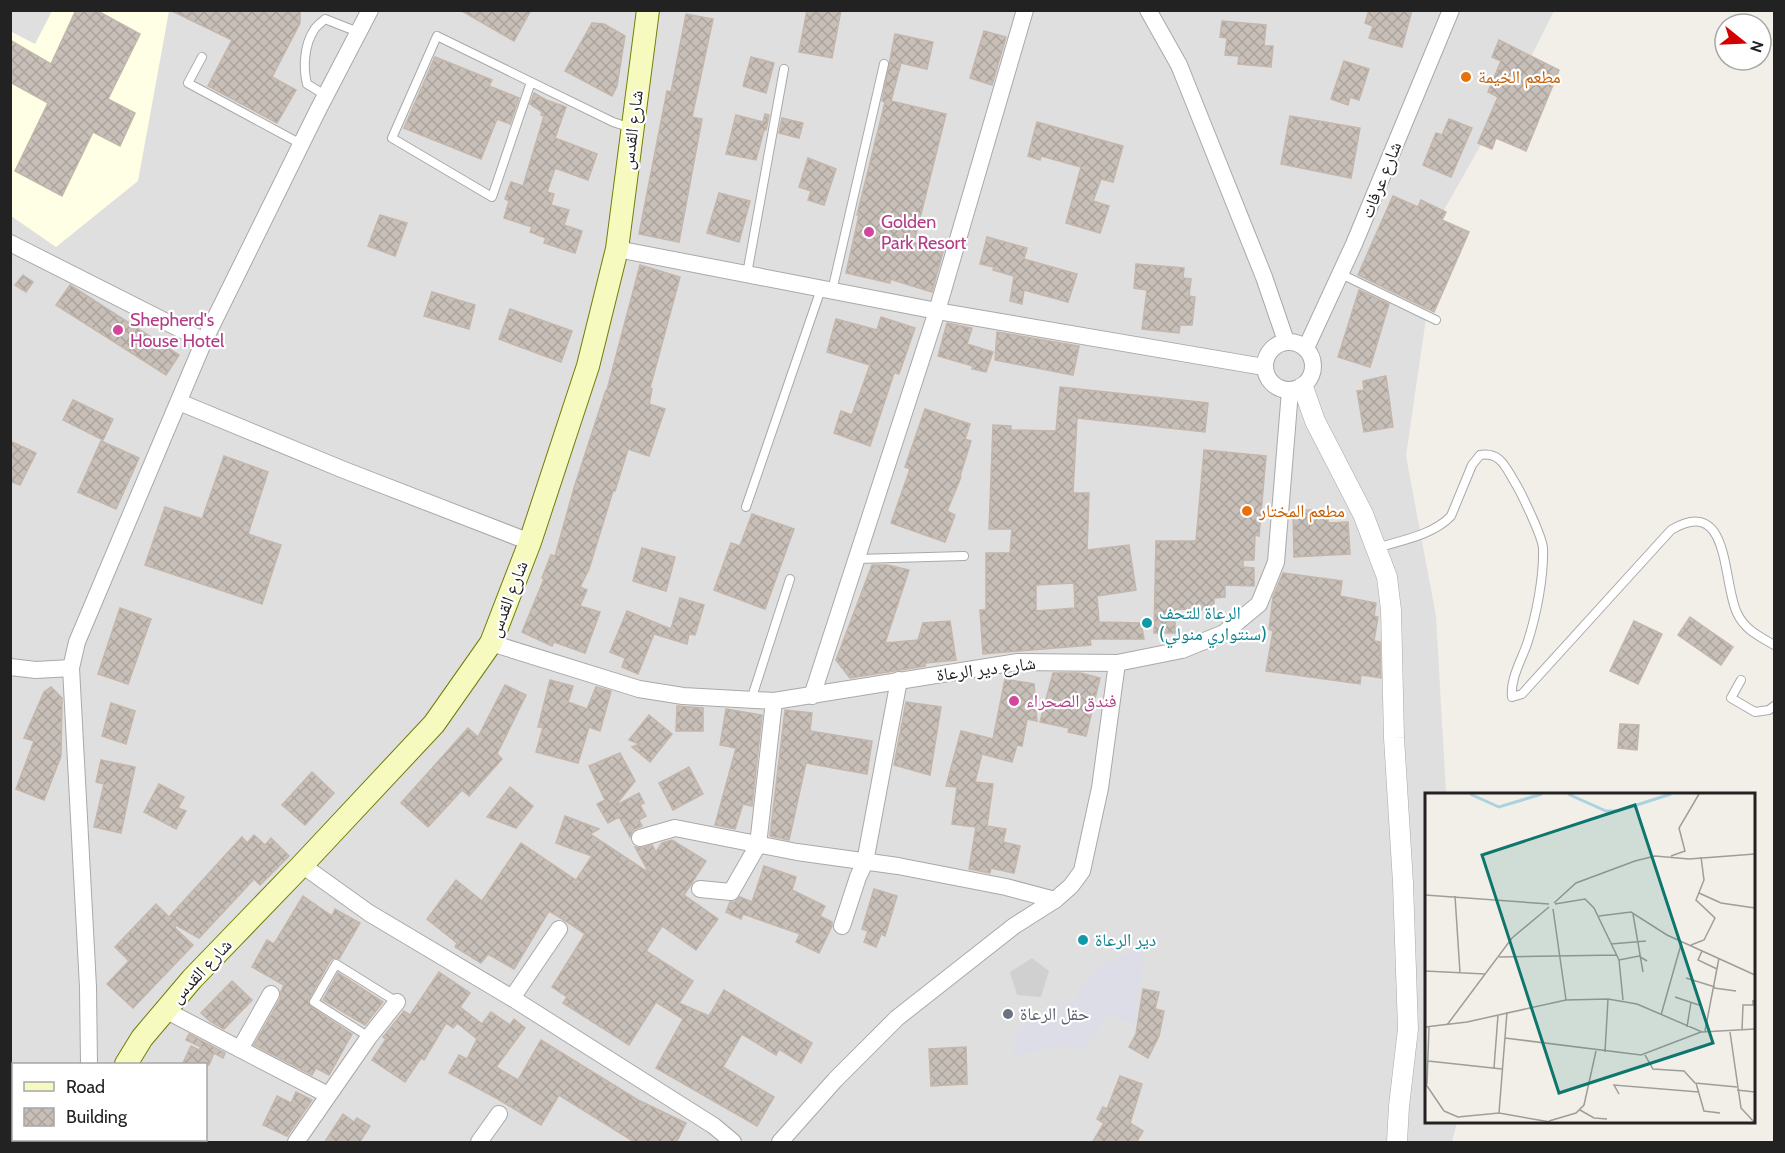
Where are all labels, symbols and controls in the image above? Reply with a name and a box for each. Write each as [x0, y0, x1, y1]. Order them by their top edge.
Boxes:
north arrow [1713, 12, 1773, 72]
text: N [1746, 38, 1768, 55]
place label: مطعم الخيمة [1478, 66, 1561, 89]
marker: مطعم الخيمة [1459, 70, 1473, 84]
street label: شارع القدس [616, 89, 648, 171]
street label: شارع عرفات [1356, 138, 1406, 222]
place label: Golden Park Resort [881, 211, 966, 254]
marker: Golden Park Resort [862, 225, 876, 239]
place label: Shepherd's House Hotel [130, 309, 225, 352]
marker: Shepherd's House Hotel [111, 323, 125, 337]
place label: مطعم المختار [1258, 500, 1345, 523]
marker: مطعم المختار [1240, 504, 1254, 518]
street label: شارع القدس [483, 558, 533, 640]
place label: الرعاة للتحف (سنتواري منولي) [1159, 602, 1267, 649]
marker: الرعاة للتحف (سنتواري منولي) [1140, 616, 1154, 630]
street label: شارع دير الرعاة [935, 652, 1037, 686]
place label: فندق الصحراء [1026, 690, 1117, 712]
marker: فندق الصحراء [1007, 694, 1021, 708]
inset map [1425, 793, 1755, 1123]
place label: دير الرعاة [1095, 929, 1156, 951]
marker: دير الرعاة [1076, 933, 1090, 947]
street label: شارع القدس [166, 934, 236, 1008]
place label: حقل الرعاة [1020, 1003, 1089, 1025]
marker: حقل الرعاة [1001, 1007, 1015, 1021]
legend [12, 1063, 207, 1141]
text: Road [66, 1076, 105, 1098]
text: Building [66, 1106, 128, 1128]

